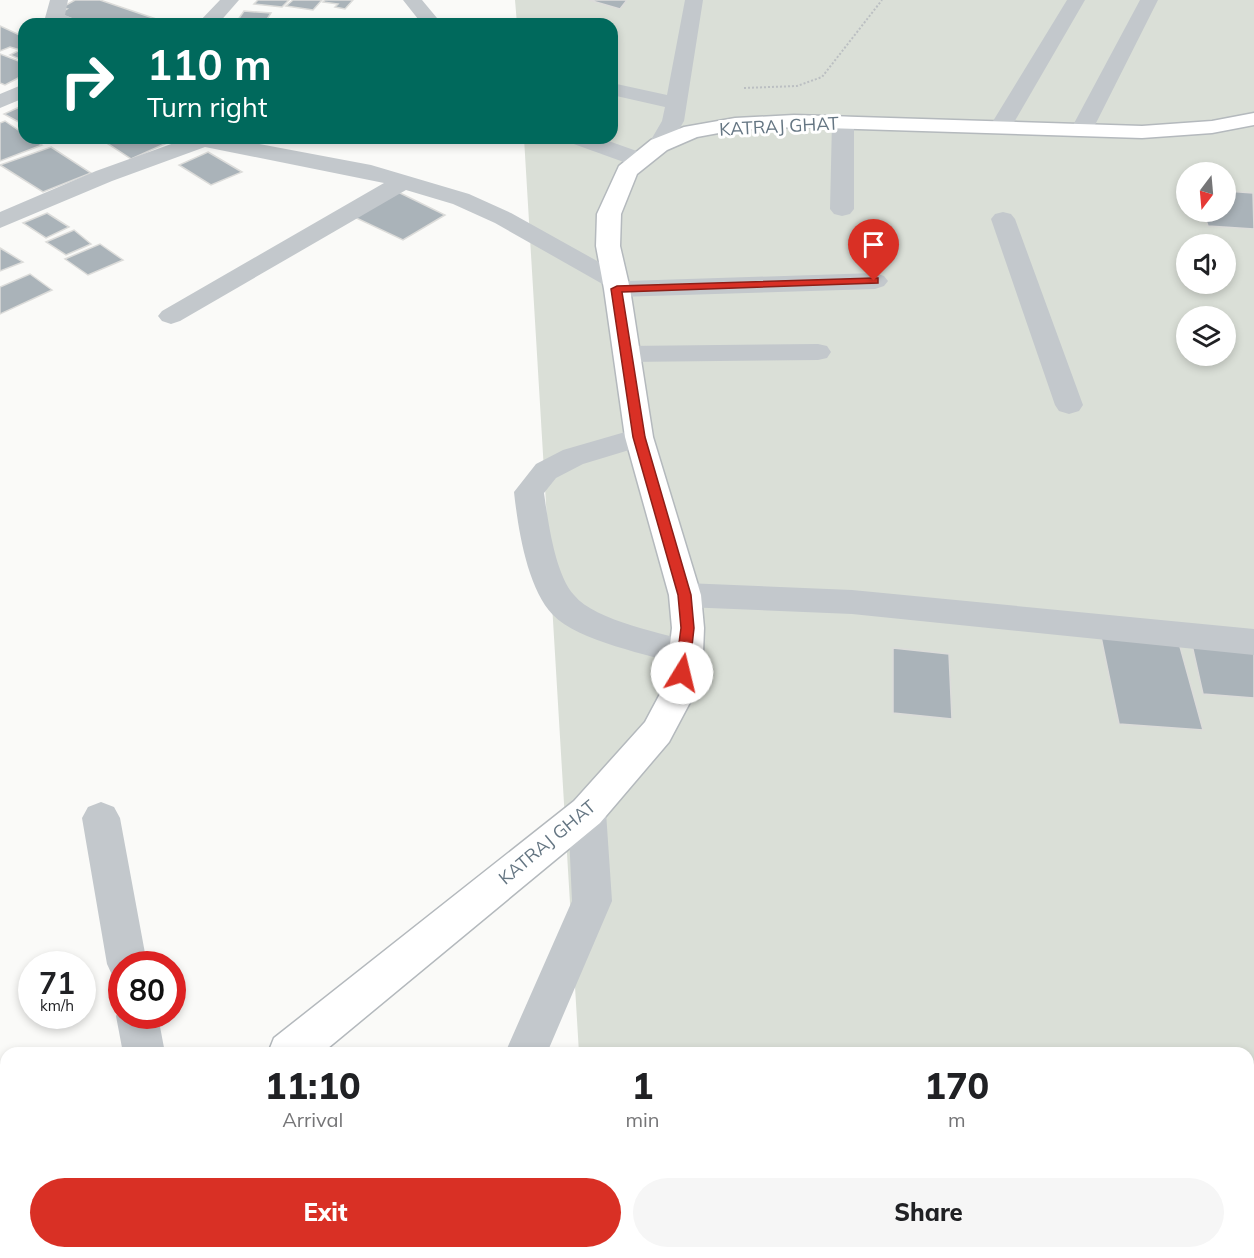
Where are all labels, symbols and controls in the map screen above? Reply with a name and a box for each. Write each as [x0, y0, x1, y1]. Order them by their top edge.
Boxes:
text: 110 m [147, 38, 272, 91]
icon: right [48, 42, 126, 120]
text: Turn right [147, 90, 267, 124]
street label: KATRAJ GHAT [719, 111, 840, 141]
north arrow [1176, 162, 1236, 222]
map controls [1176, 162, 1236, 366]
pin [848, 219, 899, 281]
icon: arrive [857, 228, 890, 261]
button: sound [1176, 234, 1236, 294]
button: layers [1176, 306, 1236, 366]
position arrow [650, 641, 714, 705]
street label: KATRAJ GHAT [494, 795, 600, 889]
speed limit sign: 80 [108, 951, 186, 1029]
text: 71 [39, 964, 75, 1002]
text: km/h [40, 996, 74, 1015]
text: 11:10 [265, 1063, 361, 1108]
text: 1 [632, 1063, 653, 1108]
text: 170 [924, 1063, 989, 1108]
text: Arrival [282, 1107, 343, 1132]
text: min [625, 1107, 660, 1132]
text: m [948, 1107, 966, 1132]
button: Exit [30, 1178, 621, 1247]
button: Share [633, 1178, 1224, 1247]

